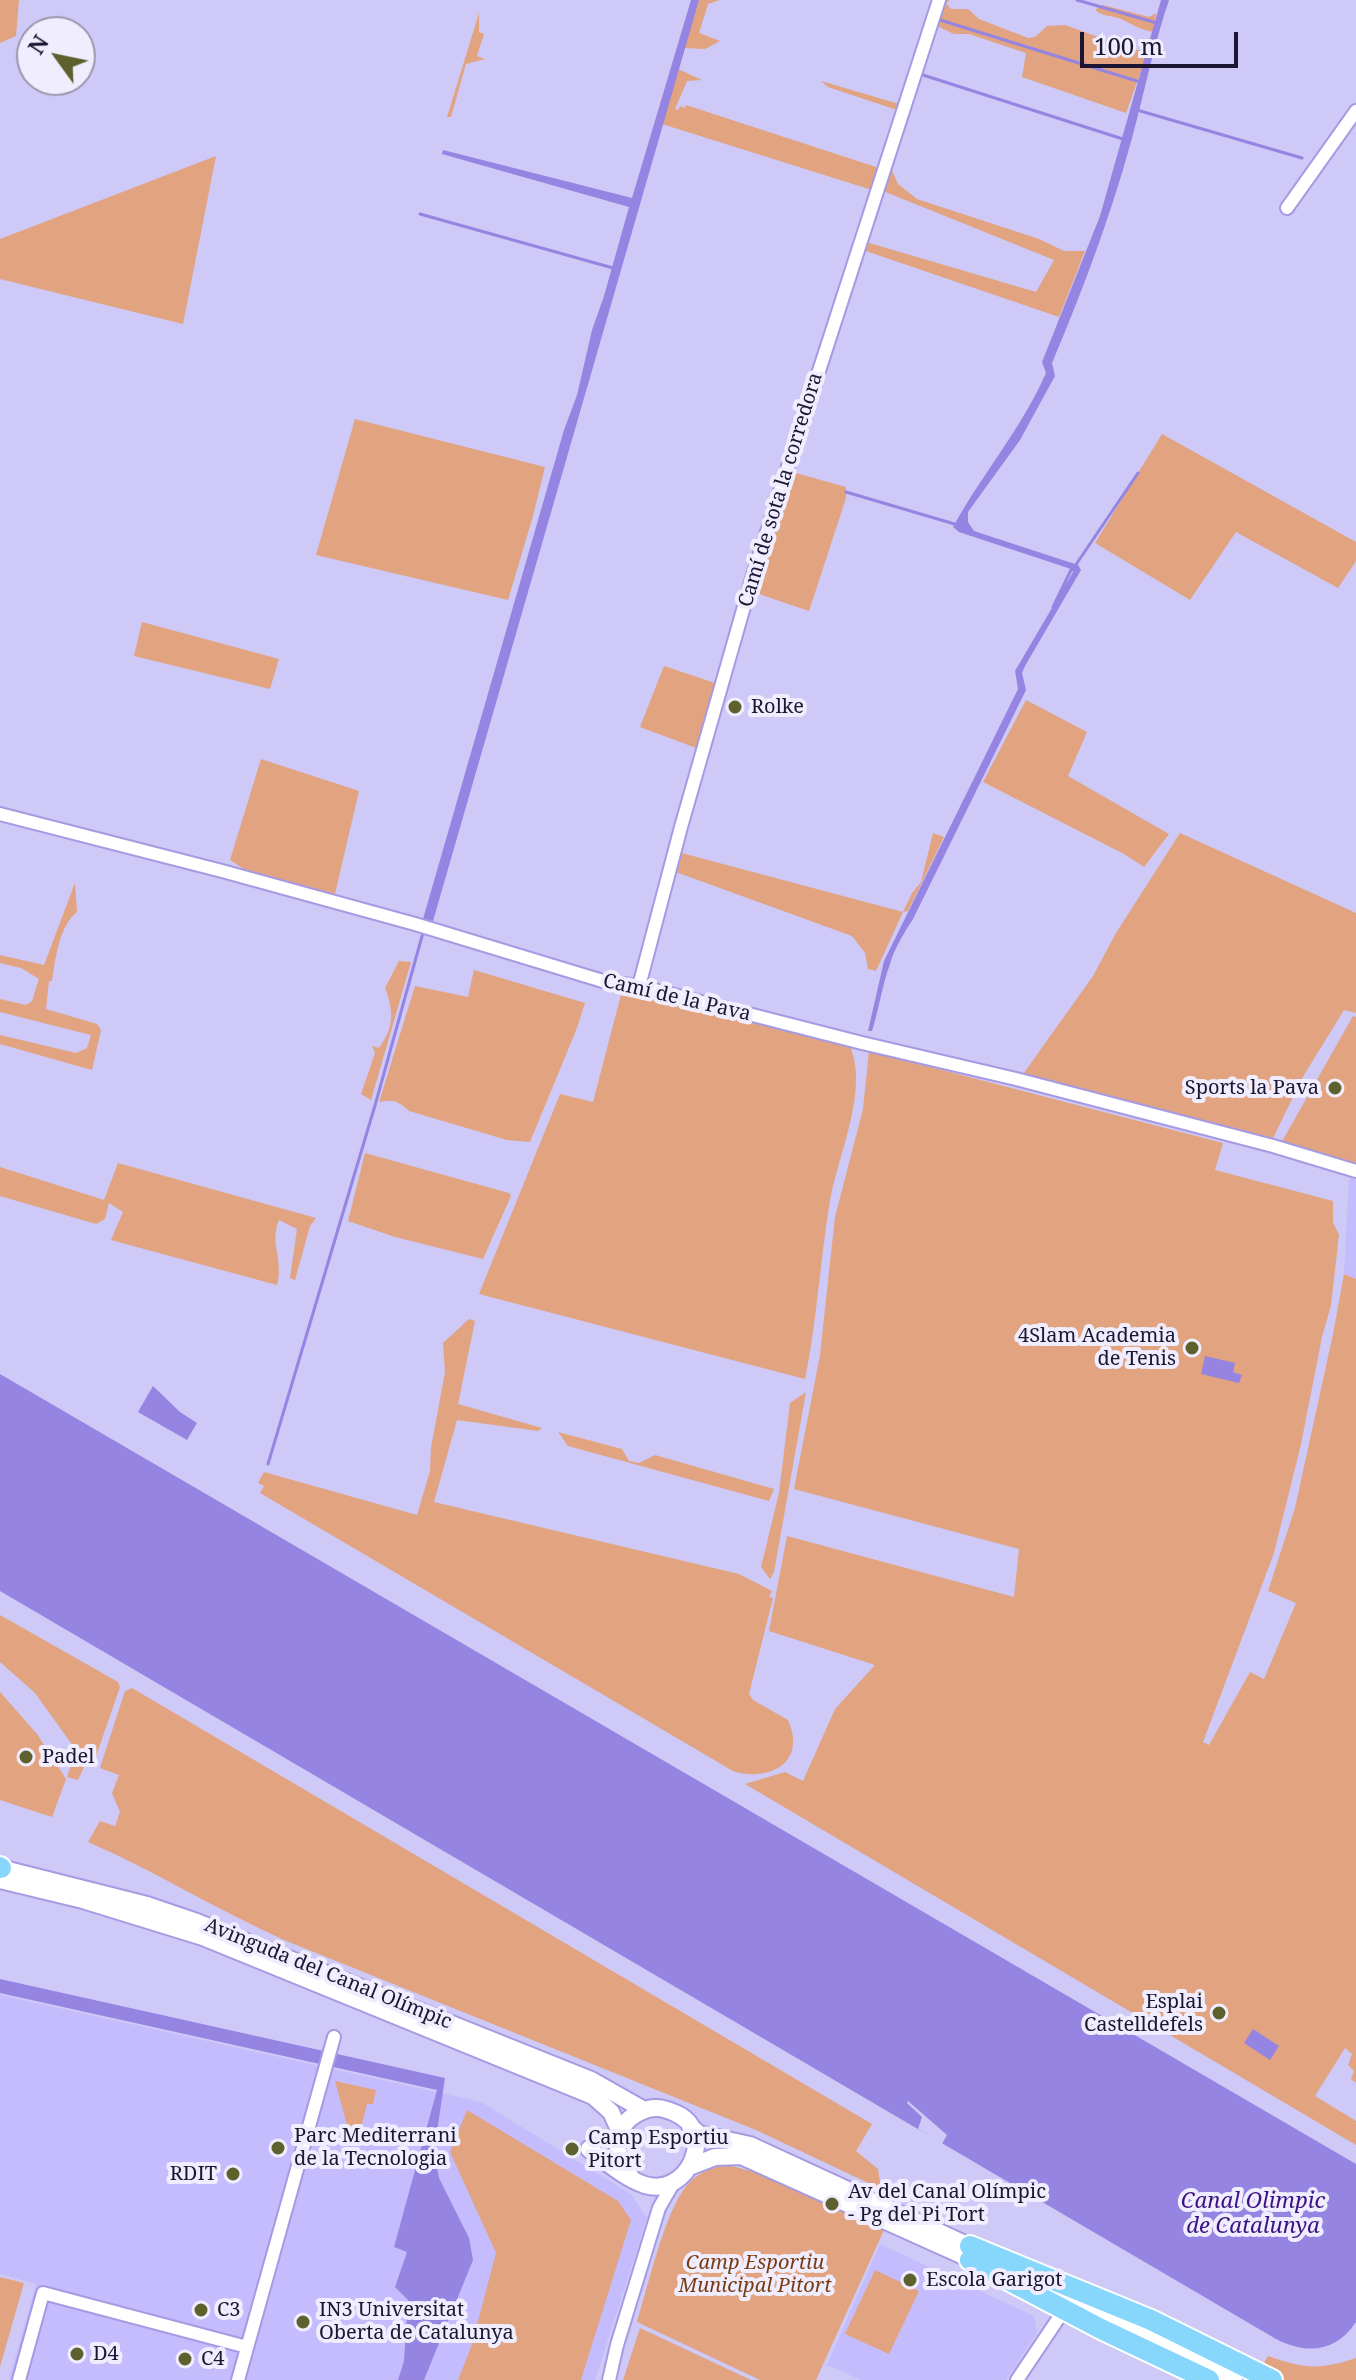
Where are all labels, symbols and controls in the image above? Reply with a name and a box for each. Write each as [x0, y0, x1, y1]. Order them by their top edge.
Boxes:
north arrow [16, 16, 96, 96]
scale bar [1084, 16, 1242, 66]
text: N [20, 29, 55, 59]
text: 100 m [1094, 29, 1163, 62]
street label: Camí de sota la corredora [734, 370, 828, 610]
place label: Rolke [751, 695, 804, 719]
marker: Rolke [726, 698, 744, 716]
street label: Camí de la Pava [601, 969, 753, 1027]
place label: Sports la Pava [1185, 1076, 1319, 1100]
marker: Sports la Pava [1326, 1079, 1344, 1097]
place label: 4Slam Academia de Tenis [1018, 1324, 1176, 1371]
marker: 4Slam Academia de Tenis [1183, 1339, 1201, 1357]
place label: Padel [42, 1745, 95, 1769]
marker: Padel [17, 1748, 35, 1766]
street label: Avinguda del Canal Olímpic [201, 1913, 455, 2035]
place label: Esplai Castelldefels [1084, 1990, 1203, 2037]
marker: Esplai Castelldefels [1210, 2004, 1228, 2022]
place label: Parc Mediterrani de la Tecnologia [294, 2124, 457, 2171]
place label: Camp Esportiu Pitort [588, 2126, 729, 2173]
marker: Parc Mediterrani de la Tecnologia [269, 2139, 287, 2157]
marker: Camp Esportiu Pitort [563, 2140, 581, 2158]
place label: RDIT [170, 2162, 217, 2186]
marker: RDIT [224, 2165, 242, 2183]
place label: Av del Canal Olímpic - Pg del Pi Tort [848, 2180, 1046, 2227]
water label: Canal Olimpic de Catalunya [1181, 2189, 1325, 2240]
marker: Av del Canal Olímpic - Pg del Pi Tort [823, 2195, 841, 2213]
park label: Camp Esportiu Municipal Pitort [678, 2251, 832, 2298]
place label: Escola Garigot [926, 2268, 1062, 2292]
marker: Escola Garigot [901, 2271, 919, 2289]
place label: C3 [217, 2298, 240, 2322]
place label: IN3 Universitat Oberta de Catalunya [319, 2298, 514, 2345]
marker: C3 [192, 2301, 210, 2319]
marker: IN3 Universitat Oberta de Catalunya [294, 2313, 312, 2331]
place label: D4 [93, 2342, 119, 2366]
marker: D4 [68, 2345, 86, 2363]
place label: C4 [201, 2347, 224, 2371]
marker: C4 [176, 2350, 194, 2368]

